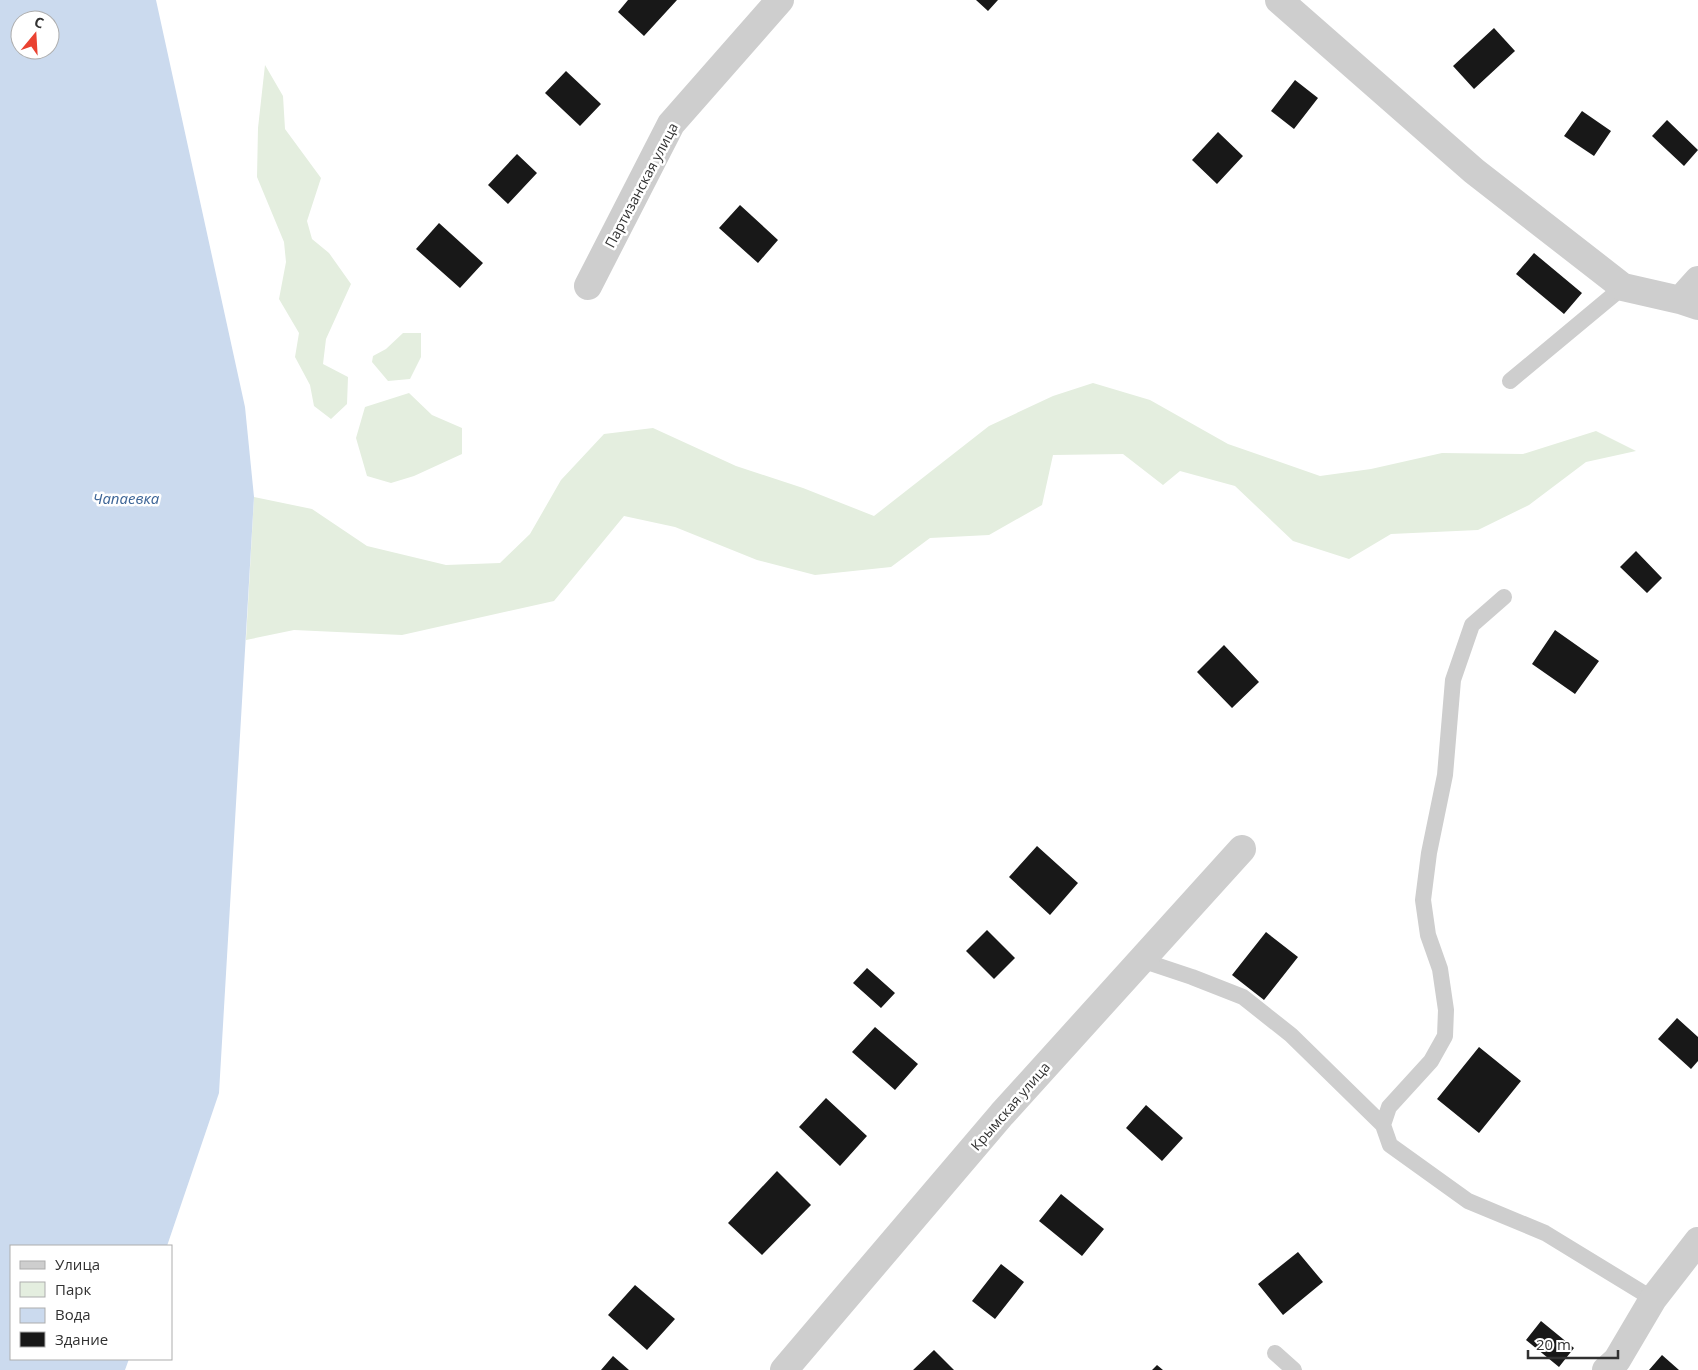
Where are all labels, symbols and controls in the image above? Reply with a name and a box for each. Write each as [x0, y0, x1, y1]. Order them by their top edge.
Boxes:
north arrow [10, 10, 60, 60]
text: С [32, 12, 46, 33]
street label: Партизанская улица [600, 119, 682, 251]
water label: Чапаевка [93, 488, 160, 508]
street label: Крымская улица [966, 1058, 1054, 1154]
legend [10, 1245, 172, 1360]
text: Улица [55, 1254, 100, 1274]
text: Парк [55, 1279, 91, 1299]
text: Вода [55, 1304, 91, 1324]
scale bar [1528, 1328, 1618, 1360]
text: Здание [55, 1329, 108, 1349]
text: 20 m [1536, 1334, 1571, 1354]

